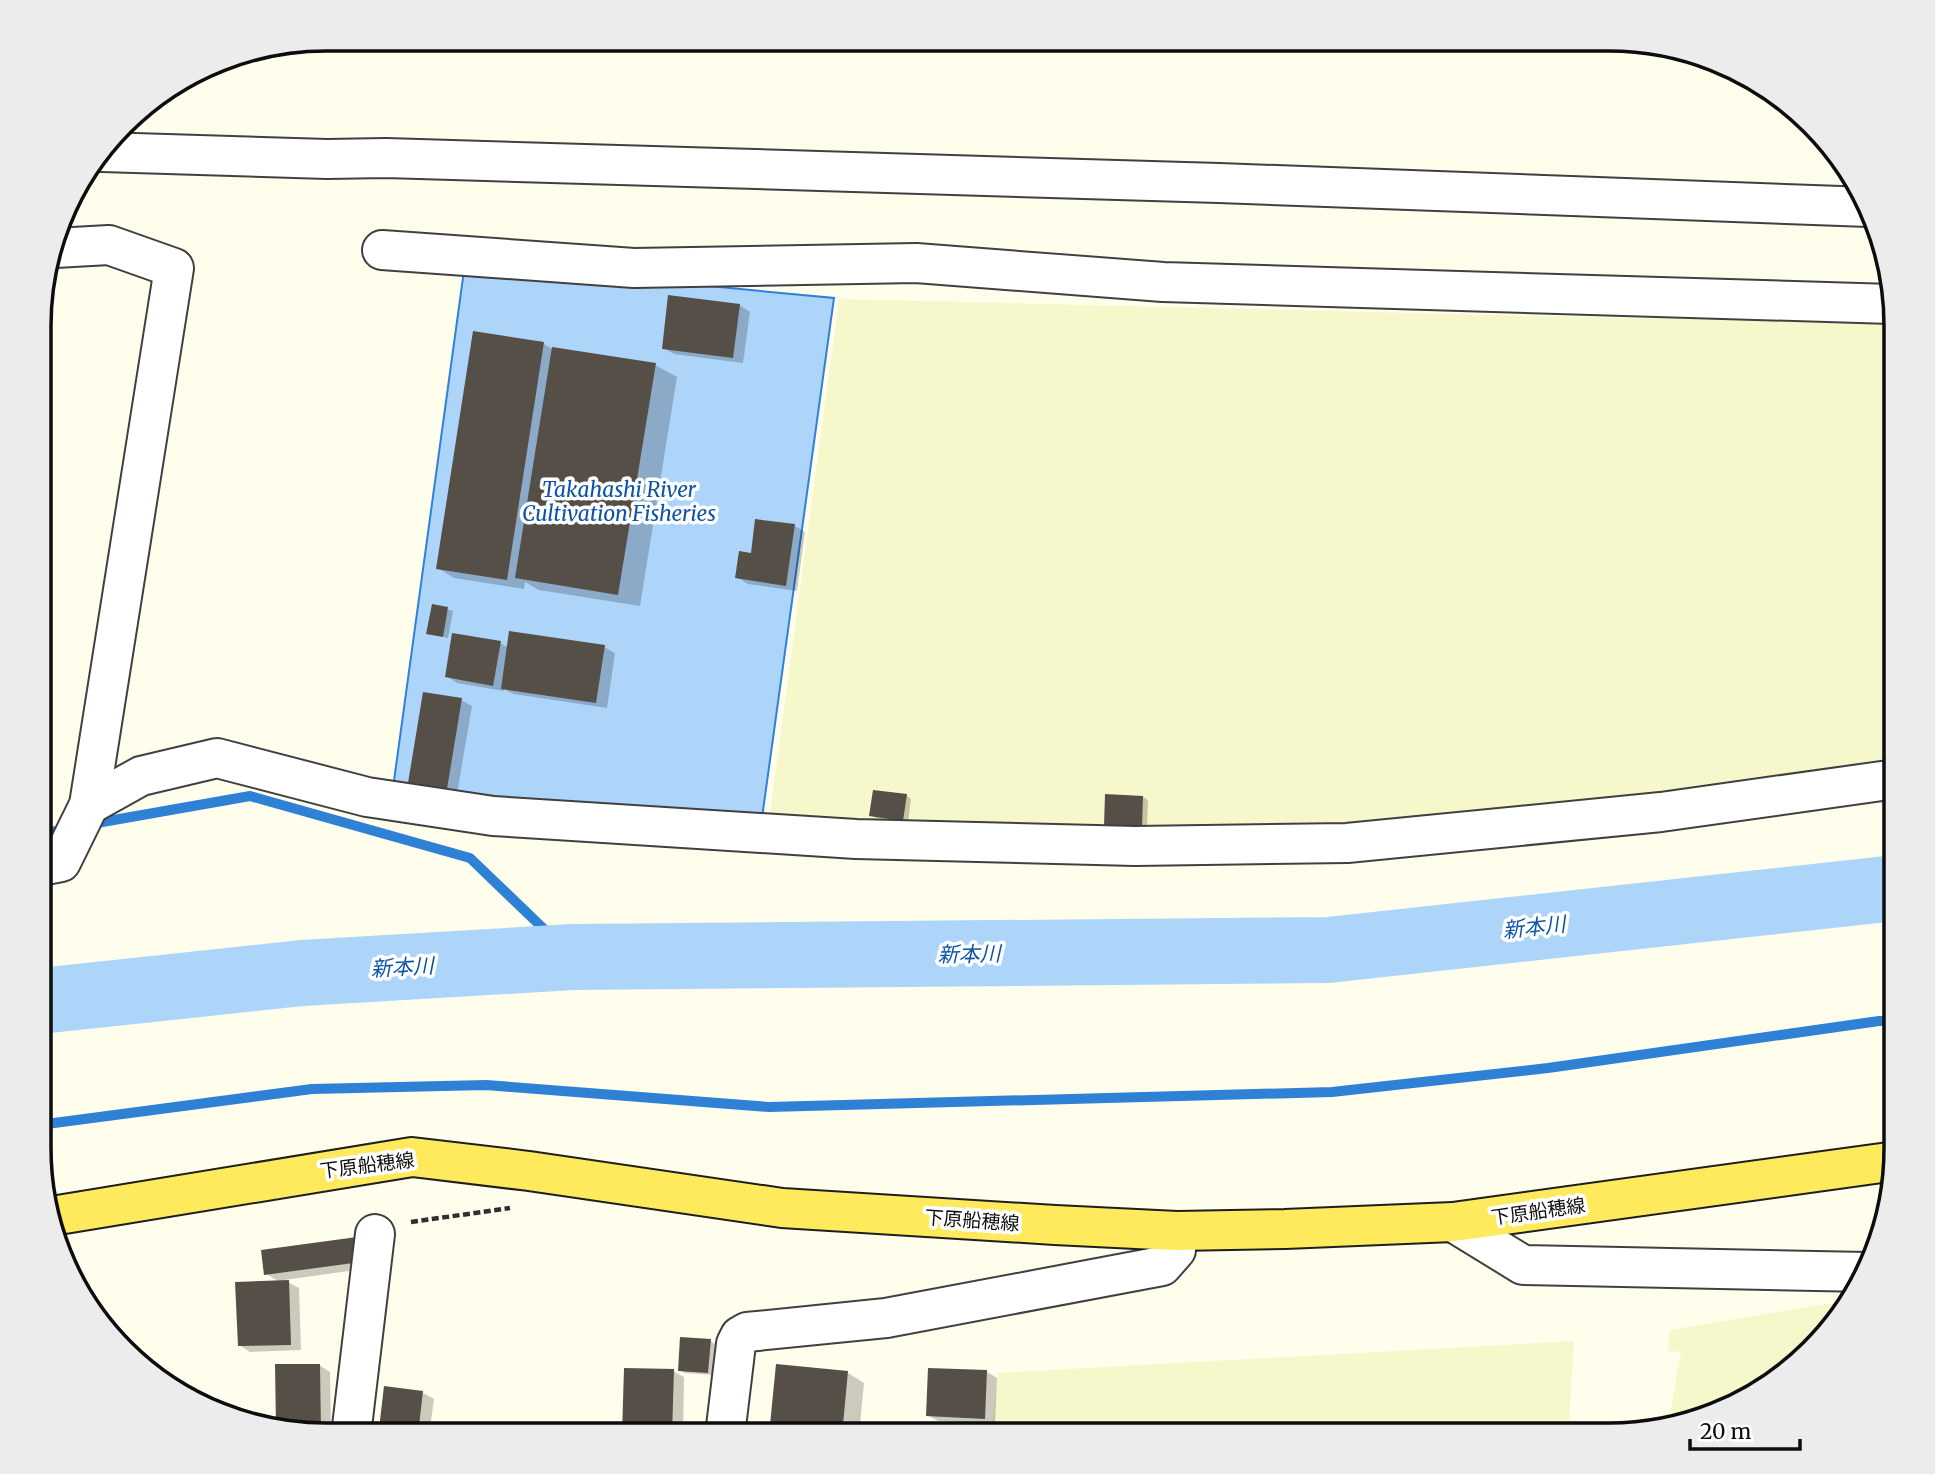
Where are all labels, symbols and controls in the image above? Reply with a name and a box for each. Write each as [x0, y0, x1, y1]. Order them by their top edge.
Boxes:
water label: Takahashi River Cultivation Fisheries [522, 476, 716, 527]
water label: 新本川 [1501, 910, 1569, 944]
water label: 新本川 [937, 940, 1003, 968]
water label: 新本川 [370, 952, 436, 982]
street label: 下原船穂線 [318, 1147, 416, 1183]
street label: 下原船穂線 [1489, 1193, 1587, 1229]
street label: 下原船穂線 [924, 1205, 1020, 1235]
scale bar [1690, 1408, 1800, 1452]
text: 20 m [1700, 1418, 1752, 1445]

